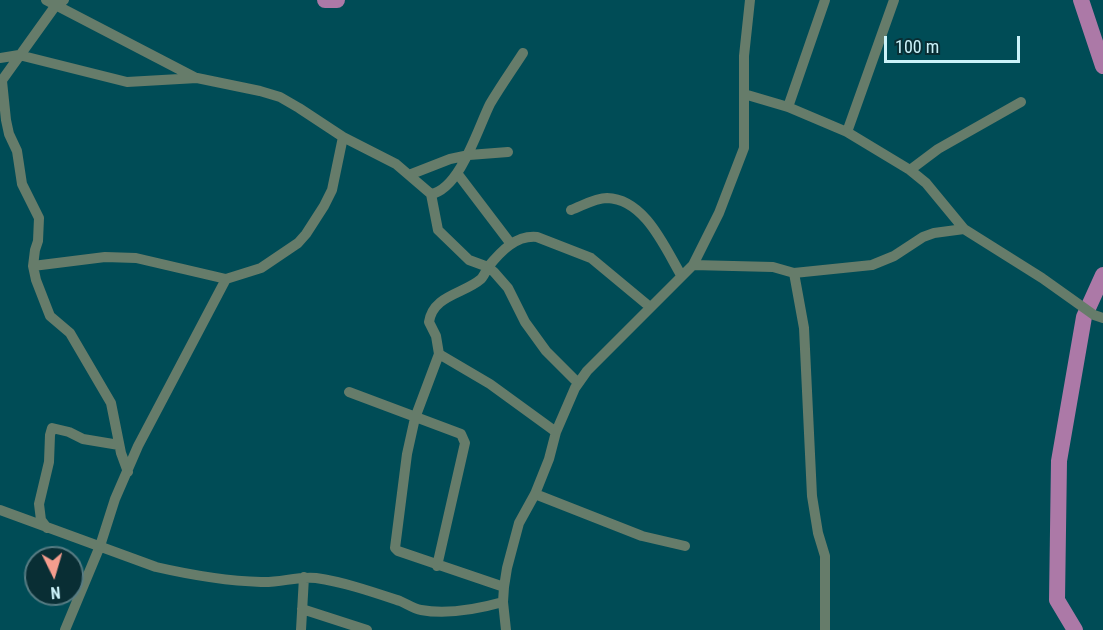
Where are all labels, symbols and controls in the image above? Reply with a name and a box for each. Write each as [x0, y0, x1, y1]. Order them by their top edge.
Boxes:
scale bar [887, 24, 1024, 62]
text: 100 m [895, 36, 939, 57]
north arrow [24, 546, 84, 606]
text: N [50, 583, 61, 602]

